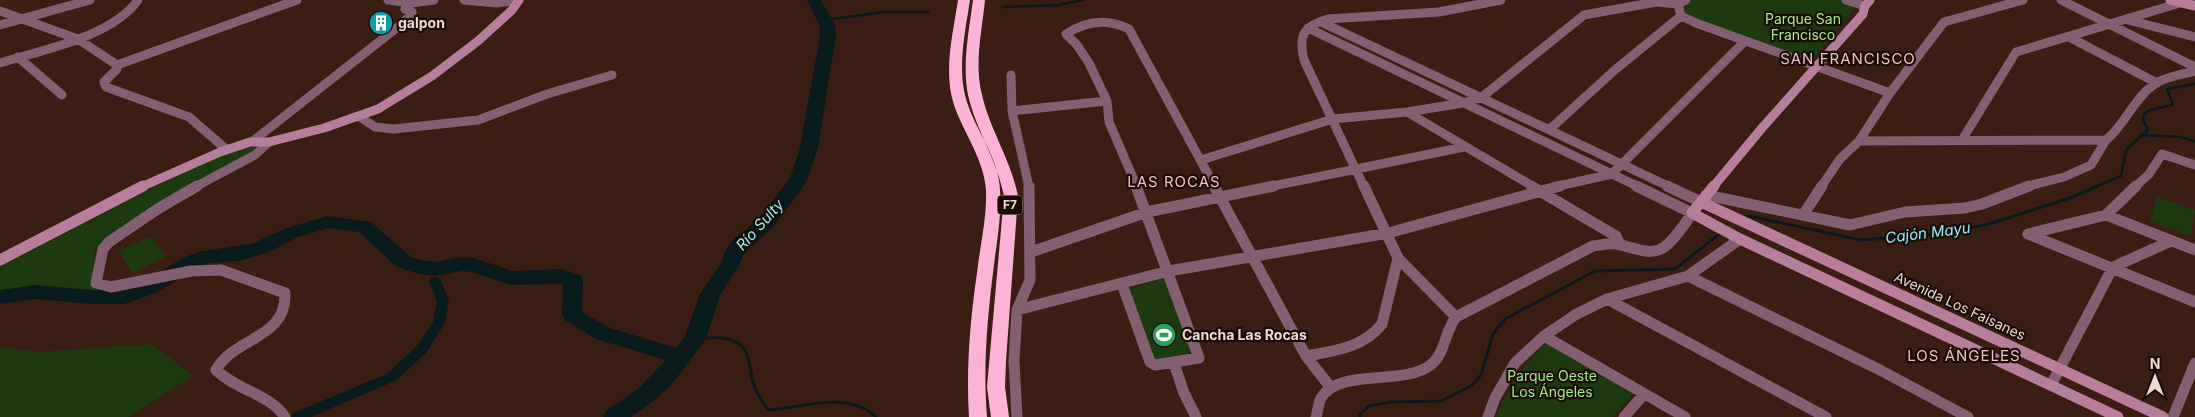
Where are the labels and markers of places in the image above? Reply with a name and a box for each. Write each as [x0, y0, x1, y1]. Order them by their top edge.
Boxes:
building icon: galpon [368, 10, 394, 36]
place label: galpon [398, 14, 445, 31]
sports icon: Cancha Las Rocas [1151, 322, 1177, 348]
place label: Cancha Las Rocas [1182, 326, 1307, 343]

